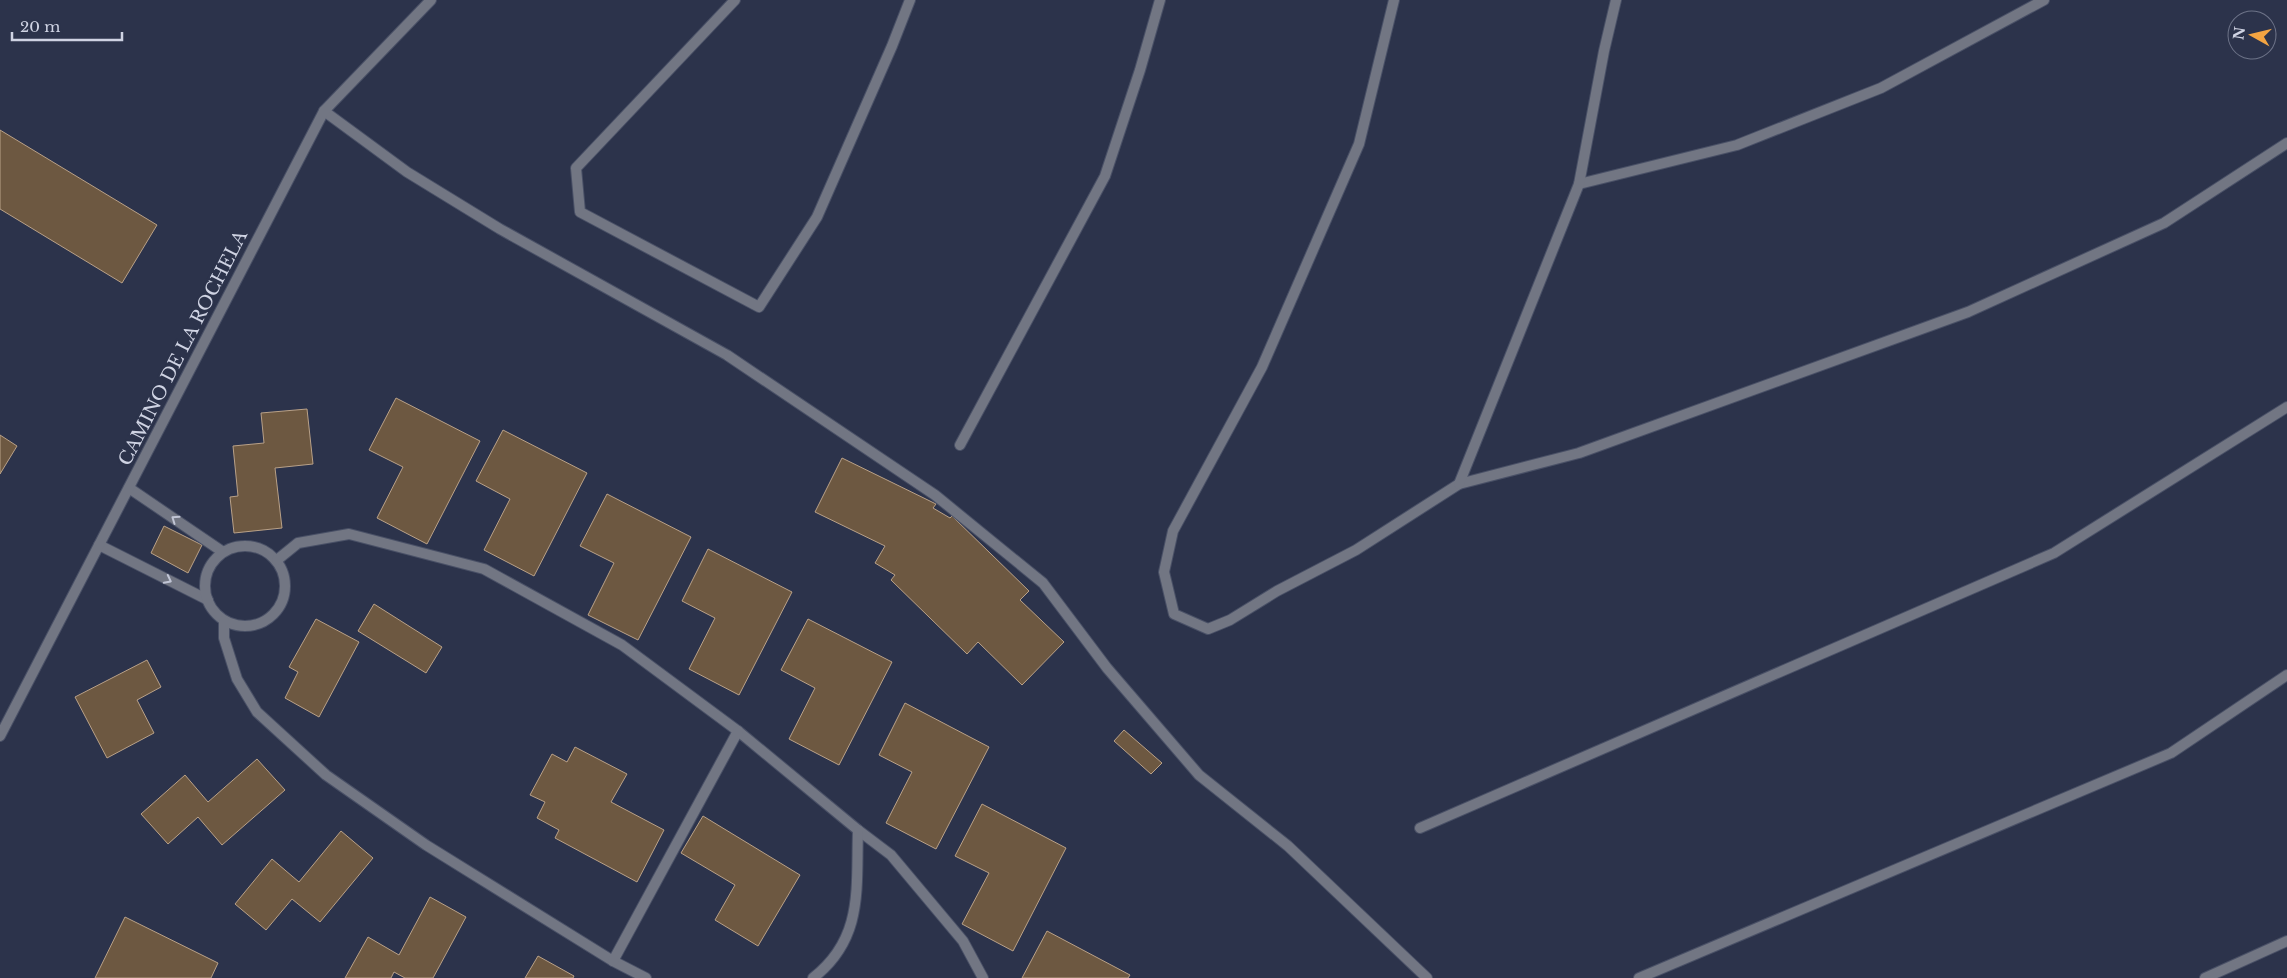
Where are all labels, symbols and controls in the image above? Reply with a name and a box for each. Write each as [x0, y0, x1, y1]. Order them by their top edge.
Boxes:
scale bar [12, 10, 122, 42]
north arrow [2227, 10, 2277, 60]
text: 20 m [20, 17, 60, 36]
text: N [2229, 25, 2249, 41]
street label: CAMINO DE LA ROCHELA [114, 226, 253, 469]
one-way arrow [171, 516, 181, 525]
one-way arrow [163, 574, 172, 584]

